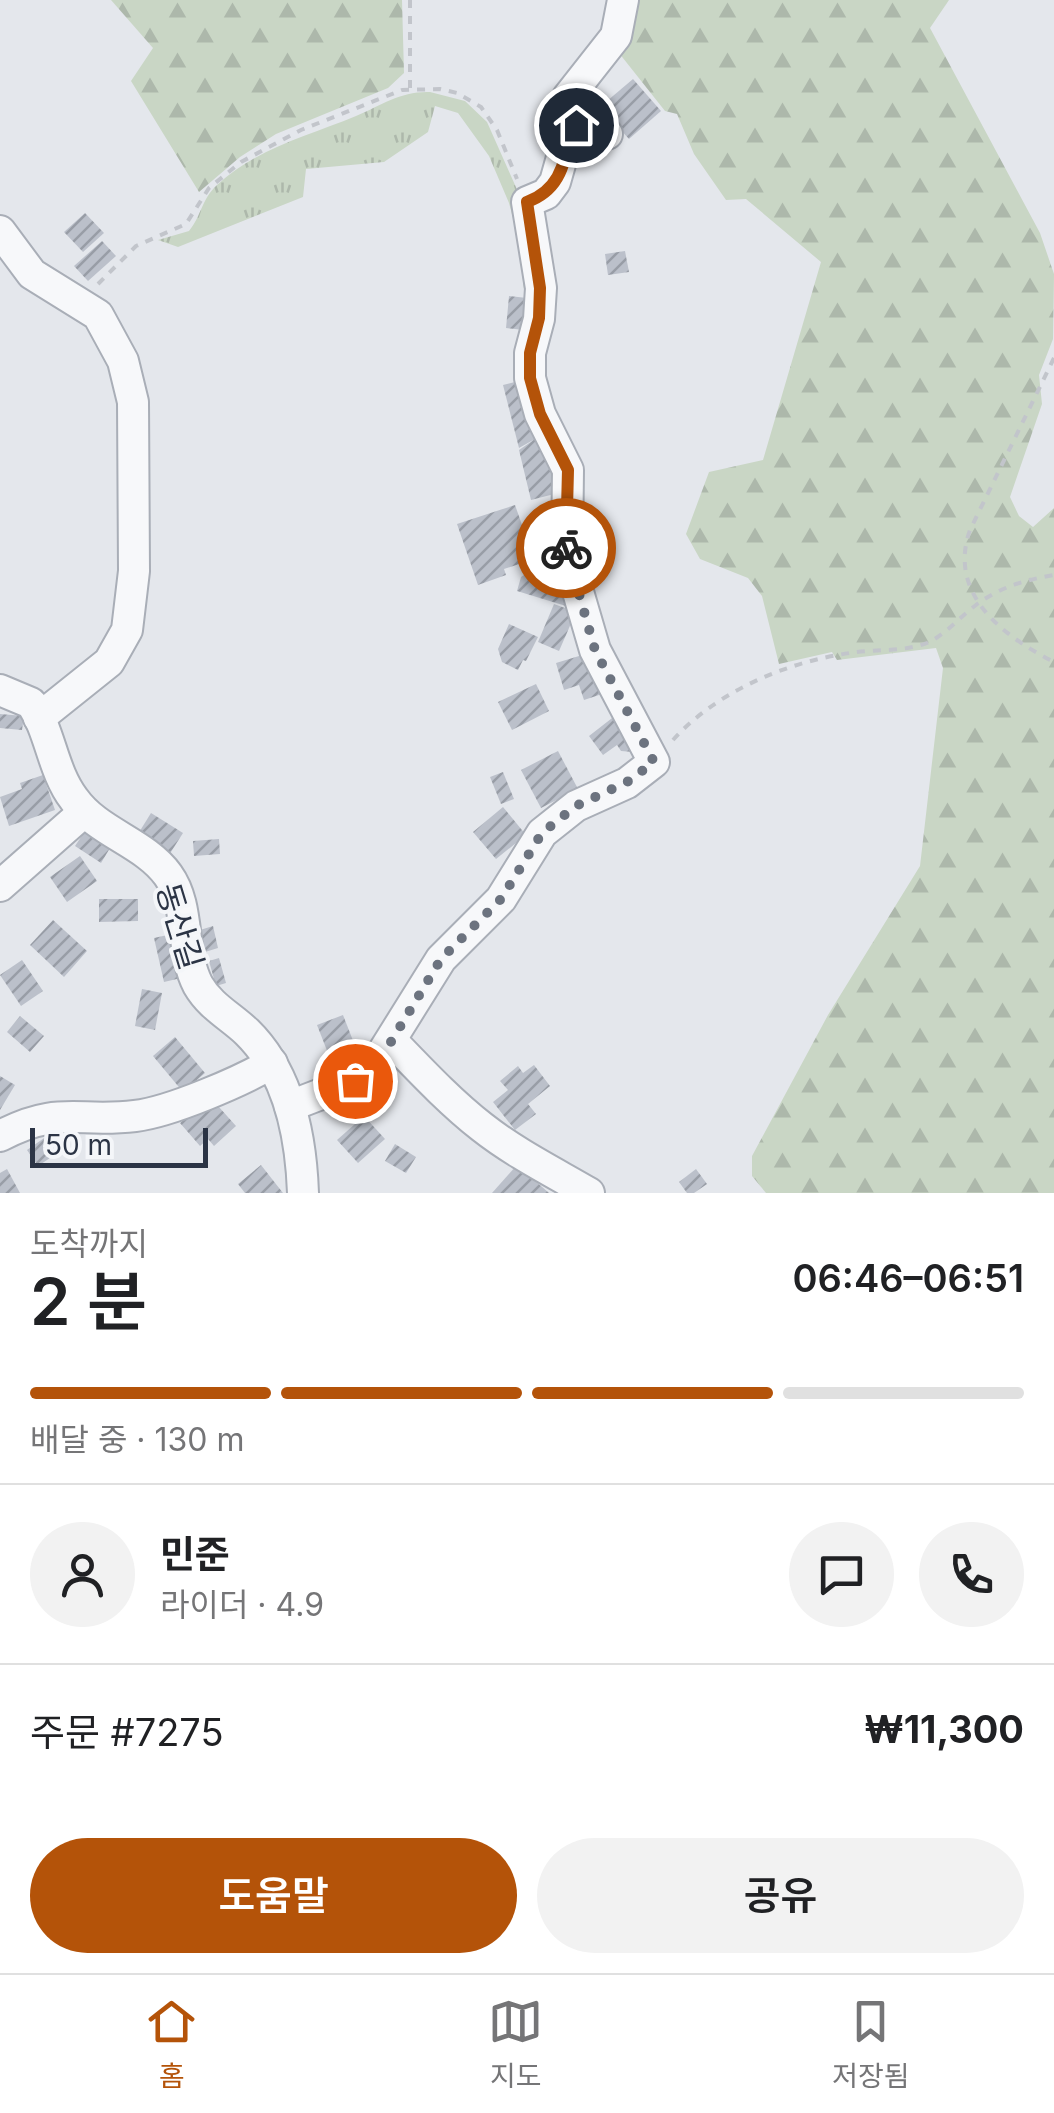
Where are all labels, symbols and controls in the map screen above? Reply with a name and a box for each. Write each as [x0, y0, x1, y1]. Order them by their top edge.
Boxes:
pin [534, 83, 619, 168]
icon: home [549, 98, 604, 153]
courier [516, 498, 616, 598]
icon: bike [539, 521, 594, 576]
street label: 동산길 [148, 878, 212, 974]
pin [313, 1039, 398, 1124]
icon: bag [328, 1054, 383, 1109]
scale bar [30, 1123, 208, 1168]
text: 50 m [45, 1128, 112, 1162]
text: 도착까지 [30, 1224, 148, 1263]
text: 06:46–06:51 [792, 1255, 1024, 1301]
text: 2 분 [30, 1262, 147, 1341]
text: 배달 중 · 130 m [30, 1420, 245, 1459]
button: person [30, 1522, 135, 1627]
button: chat [789, 1522, 894, 1627]
button: phone [919, 1522, 1024, 1627]
text: 민준 [160, 1531, 230, 1577]
text: 라이더 · 4.9 [160, 1585, 324, 1624]
text: ₩11,300 [864, 1706, 1024, 1752]
text: 주문 #7275 [30, 1709, 224, 1755]
button: 도움말 [30, 1838, 517, 1953]
button: 공유 [537, 1838, 1024, 1953]
tab: 홈 [144, 1994, 199, 2094]
tab: 지도 [488, 1994, 543, 2094]
tab: 저장됨 [832, 1994, 910, 2094]

